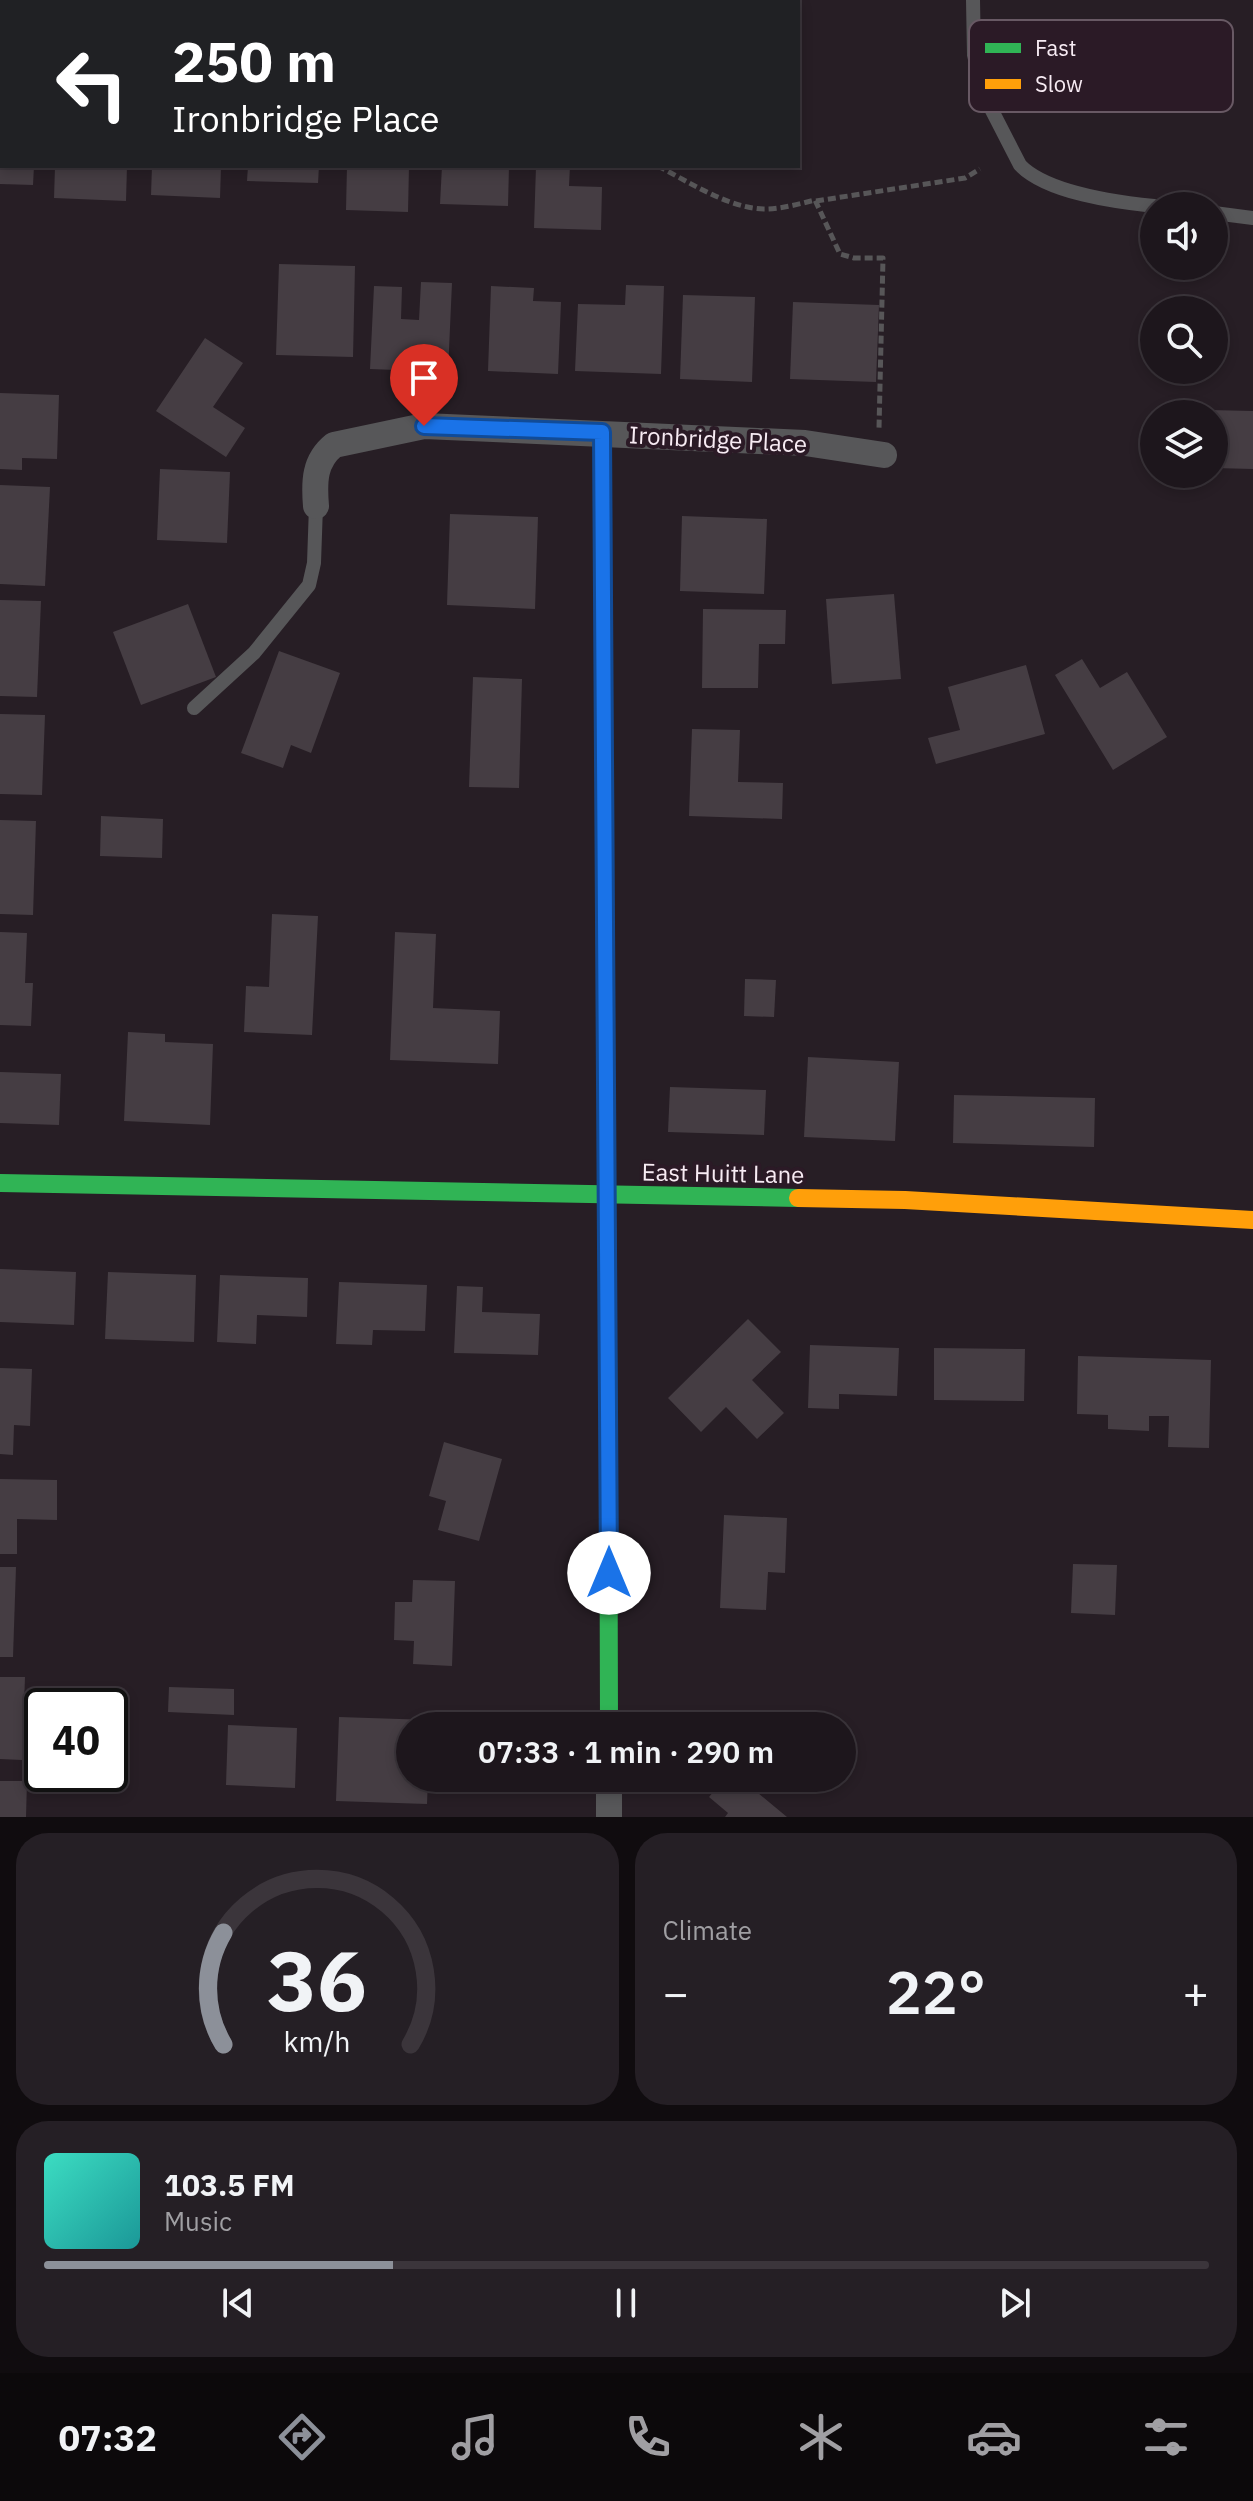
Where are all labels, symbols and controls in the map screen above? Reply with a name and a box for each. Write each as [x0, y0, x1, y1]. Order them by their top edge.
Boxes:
legend [969, 20, 1233, 112]
text: 250 m [172, 25, 336, 97]
icon: left [40, 32, 144, 136]
text: Fast [1035, 33, 1076, 62]
text: Slow [1035, 69, 1083, 98]
text: Ironbridge Place [172, 95, 440, 142]
map controls [1140, 192, 1228, 488]
button: sound [1140, 192, 1228, 280]
button: search [1140, 296, 1228, 384]
pin [390, 344, 458, 426]
icon: arrive [402, 356, 446, 400]
button: layers [1140, 400, 1228, 488]
street label: Ironbridge Place [628, 418, 808, 460]
street label: East Huitt Lane [641, 1156, 805, 1190]
position arrow [567, 1531, 651, 1615]
speed limit sign: 40 [24, 1688, 128, 1792]
text: 07:33 · 1 min · 290 m [478, 1732, 774, 1771]
text: Climate [663, 1913, 752, 1947]
text: 36 [267, 1926, 367, 2034]
text: 22° [886, 1952, 986, 2031]
text: − [663, 1964, 689, 2021]
text: + [1183, 1964, 1209, 2021]
text: km/h [284, 2023, 351, 2060]
text: 103.5 FM [164, 2165, 295, 2204]
text: Music [164, 2204, 232, 2238]
icon: previous [216, 2281, 260, 2325]
icon: pause [604, 2281, 648, 2325]
icon: next [993, 2281, 1037, 2325]
icon: directions [274, 2409, 330, 2465]
icon: music [447, 2409, 503, 2465]
icon: phone [620, 2409, 676, 2465]
icon: climate [793, 2409, 849, 2465]
icon: car [966, 2409, 1022, 2465]
icon: filters [1138, 2409, 1194, 2465]
text: 07:32 [58, 2414, 157, 2461]

